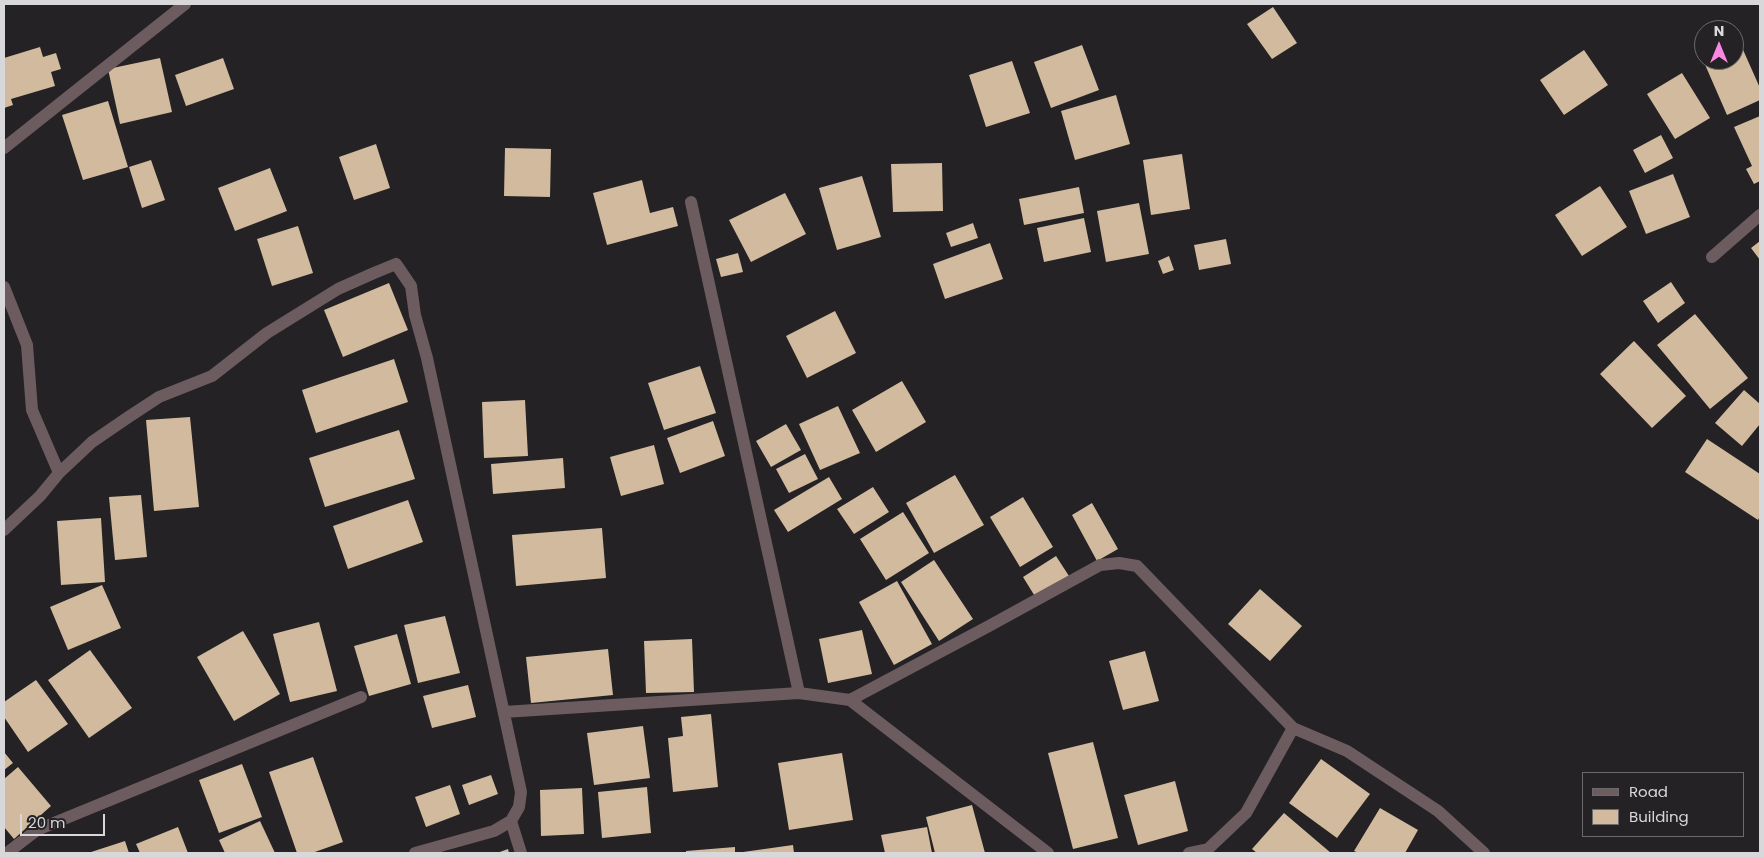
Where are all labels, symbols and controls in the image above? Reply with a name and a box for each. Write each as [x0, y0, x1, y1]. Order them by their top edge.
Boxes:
north arrow [1694, 20, 1744, 70]
text: N [1714, 21, 1724, 41]
legend [1582, 772, 1744, 837]
text: Road [1629, 781, 1668, 802]
scale bar [22, 804, 108, 836]
text: Building [1629, 806, 1689, 827]
text: 20 m [28, 812, 66, 833]

